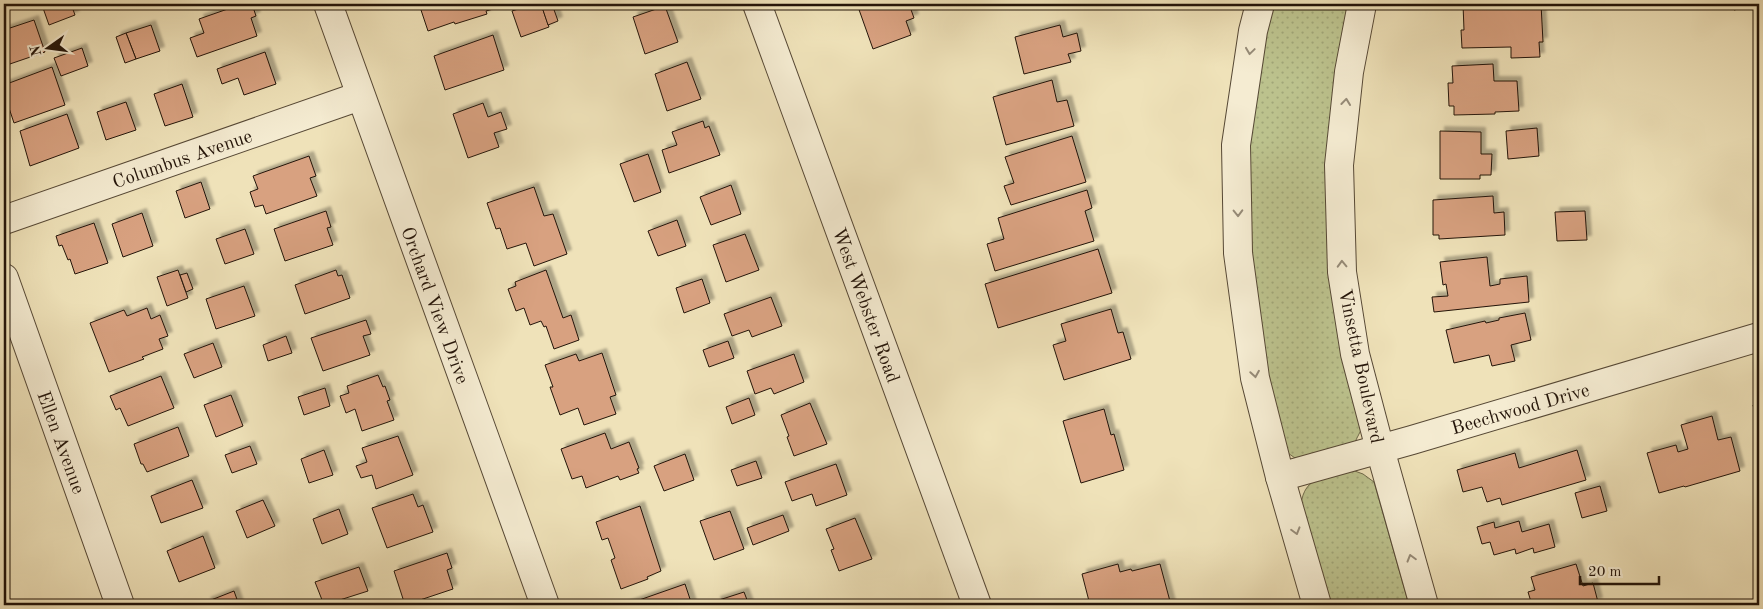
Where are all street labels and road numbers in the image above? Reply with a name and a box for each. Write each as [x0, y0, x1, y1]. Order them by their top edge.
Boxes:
street label: Columbus Avenue [111, 128, 255, 193]
street label: Orchard View Drive [396, 225, 471, 387]
street label: West Webster Road [828, 226, 902, 386]
street label: Vinsetta Boulevard [1334, 288, 1385, 446]
street label: Beechwood Drive [1449, 382, 1592, 439]
street label: Ellen Avenue [32, 389, 87, 497]

